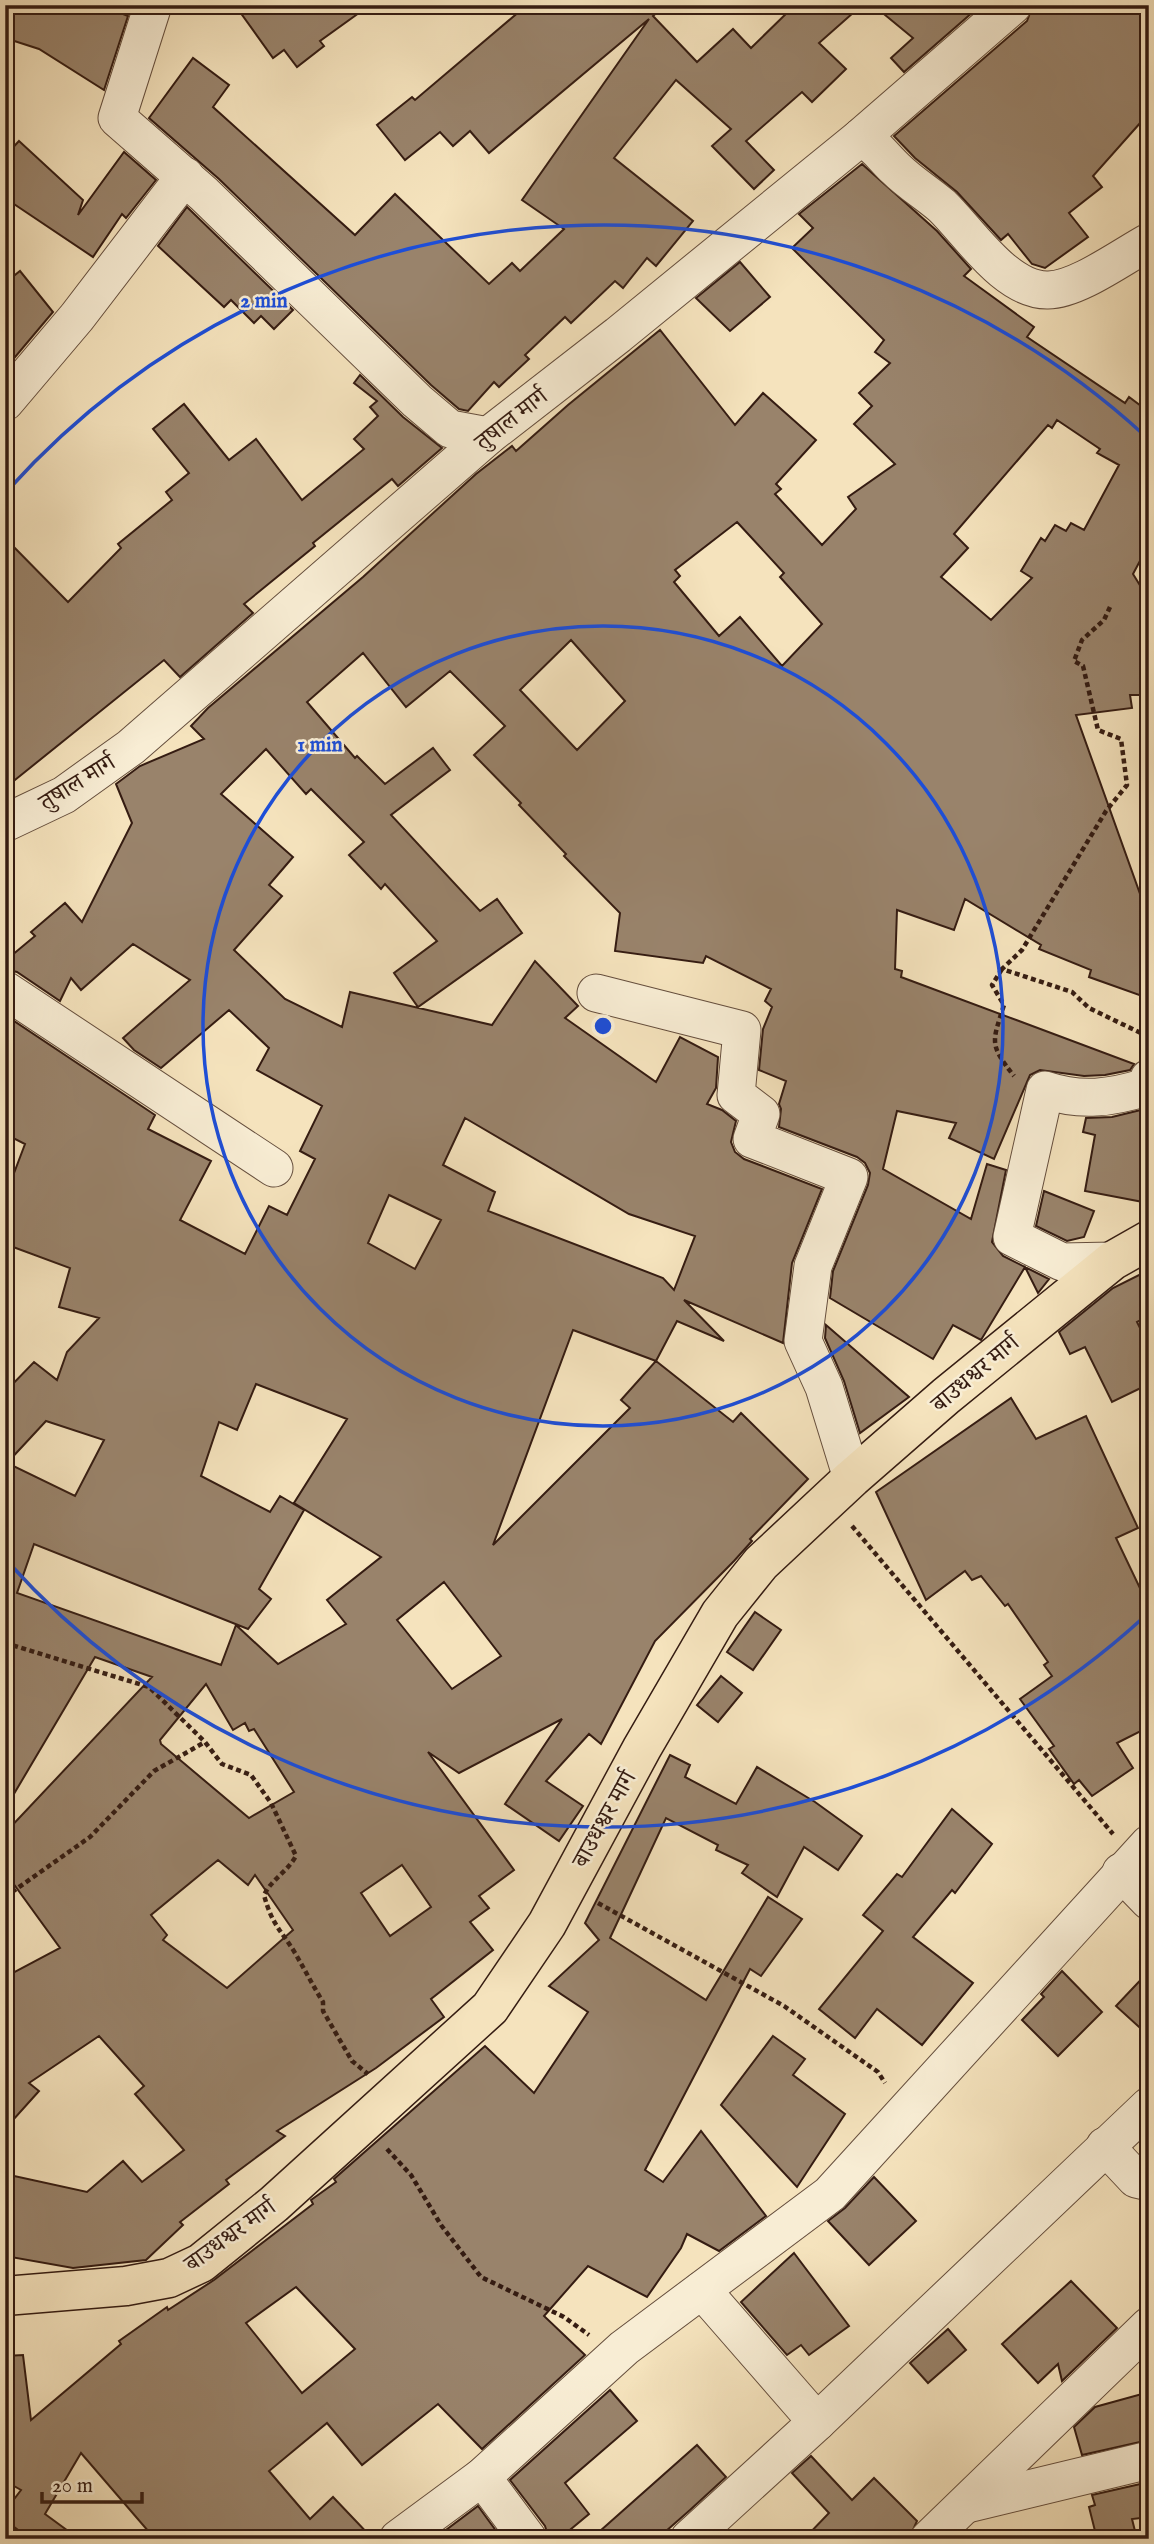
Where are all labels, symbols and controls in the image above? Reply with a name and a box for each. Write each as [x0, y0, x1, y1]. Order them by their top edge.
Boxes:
text: 2 min [240, 288, 288, 315]
street label: तुषाल मार्ग [468, 381, 556, 459]
text: 1 min [297, 732, 343, 759]
street label: तुषाल मार्ग [33, 747, 123, 819]
centre of rings [591, 1014, 615, 1038]
street label: बाउधश्वर मार्ग [925, 1327, 1028, 1421]
street label: बाउधश्वर मार्ग [566, 1765, 645, 1874]
street label: बाउधश्वर मार्ग [178, 2192, 284, 2280]
scale bar [42, 2460, 142, 2504]
text: 20 m [52, 2473, 93, 2500]

